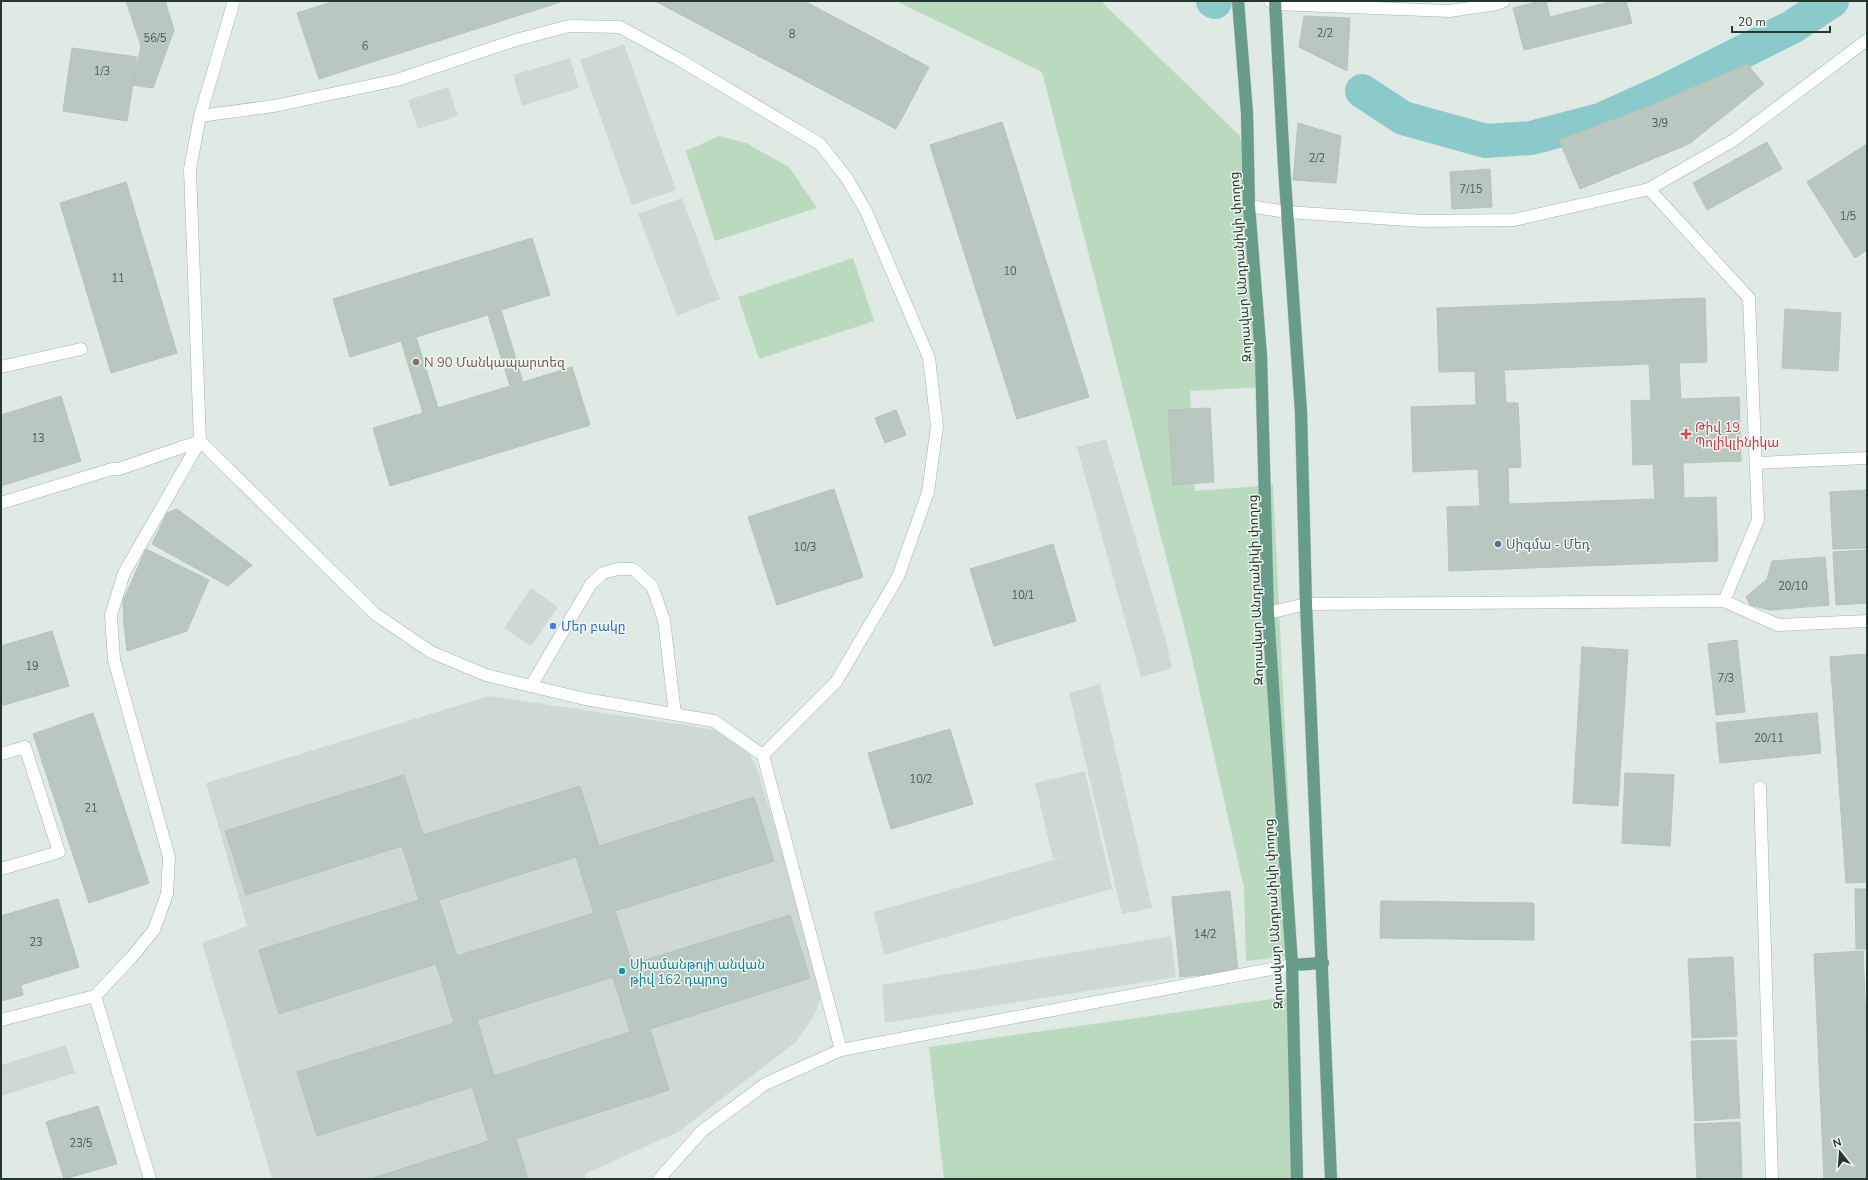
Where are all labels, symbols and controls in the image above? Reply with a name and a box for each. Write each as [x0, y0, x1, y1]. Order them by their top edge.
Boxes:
scale bar [1732, 8, 1830, 34]
text: 20 m [1738, 14, 1766, 30]
house number: 2/2 [1317, 26, 1333, 41]
house number: 8 [789, 27, 796, 42]
house number: 56/5 [144, 31, 167, 46]
house number: 6 [362, 39, 369, 54]
house number: 1/3 [94, 64, 110, 79]
house number: 3/9 [1652, 116, 1668, 131]
house number: 2/2 [1309, 151, 1325, 166]
street label: Զորավար Անդրանիկի փողոց [1225, 171, 1257, 363]
house number: 7/15 [1460, 182, 1483, 197]
house number: 1/5 [1840, 209, 1857, 224]
house number: 10 [1003, 264, 1017, 279]
house number: 11 [111, 271, 125, 286]
place label: N 90 Մանկապարտեզ [424, 354, 566, 372]
marker: N 90 Մանկապարտեզ [411, 357, 421, 367]
place label: Թիվ 19 Պոլիկլինիկա [1695, 419, 1779, 452]
marker: Թիվ 19 Պոլիկլինիկա [1680, 428, 1692, 440]
house number: 13 [31, 431, 45, 446]
street label: Զորավար Անդրանիկի փողոց [1244, 494, 1268, 686]
place label: Սիգմա - Մեդ [1506, 536, 1591, 554]
marker: Սիգմա - Մեդ [1493, 539, 1503, 549]
house number: 10/3 [794, 540, 816, 555]
house number: 20/10 [1778, 579, 1808, 594]
house number: 10/1 [1012, 588, 1034, 603]
place label: Մեր բակը [561, 618, 626, 636]
marker: Մեր բակը [548, 621, 558, 631]
house number: 19 [25, 659, 39, 674]
house number: 7/3 [1718, 671, 1734, 686]
house number: 20/11 [1754, 731, 1784, 746]
house number: 10/2 [910, 772, 932, 787]
house number: 21 [84, 801, 98, 816]
street label: Զորավար Անդրանիկի փողոց [1260, 818, 1288, 1010]
house number: 14/2 [1194, 927, 1216, 942]
house number: 23 [29, 935, 43, 950]
place label: Սիամանթոյի անվան թիվ 162 դպրոց [630, 956, 765, 989]
marker: Սիամանթոյի անվան թիվ 162 դպրոց [617, 966, 627, 976]
north arrow [1820, 1132, 1860, 1172]
text: N [1831, 1135, 1843, 1151]
house number: 23/5 [70, 1136, 93, 1151]

